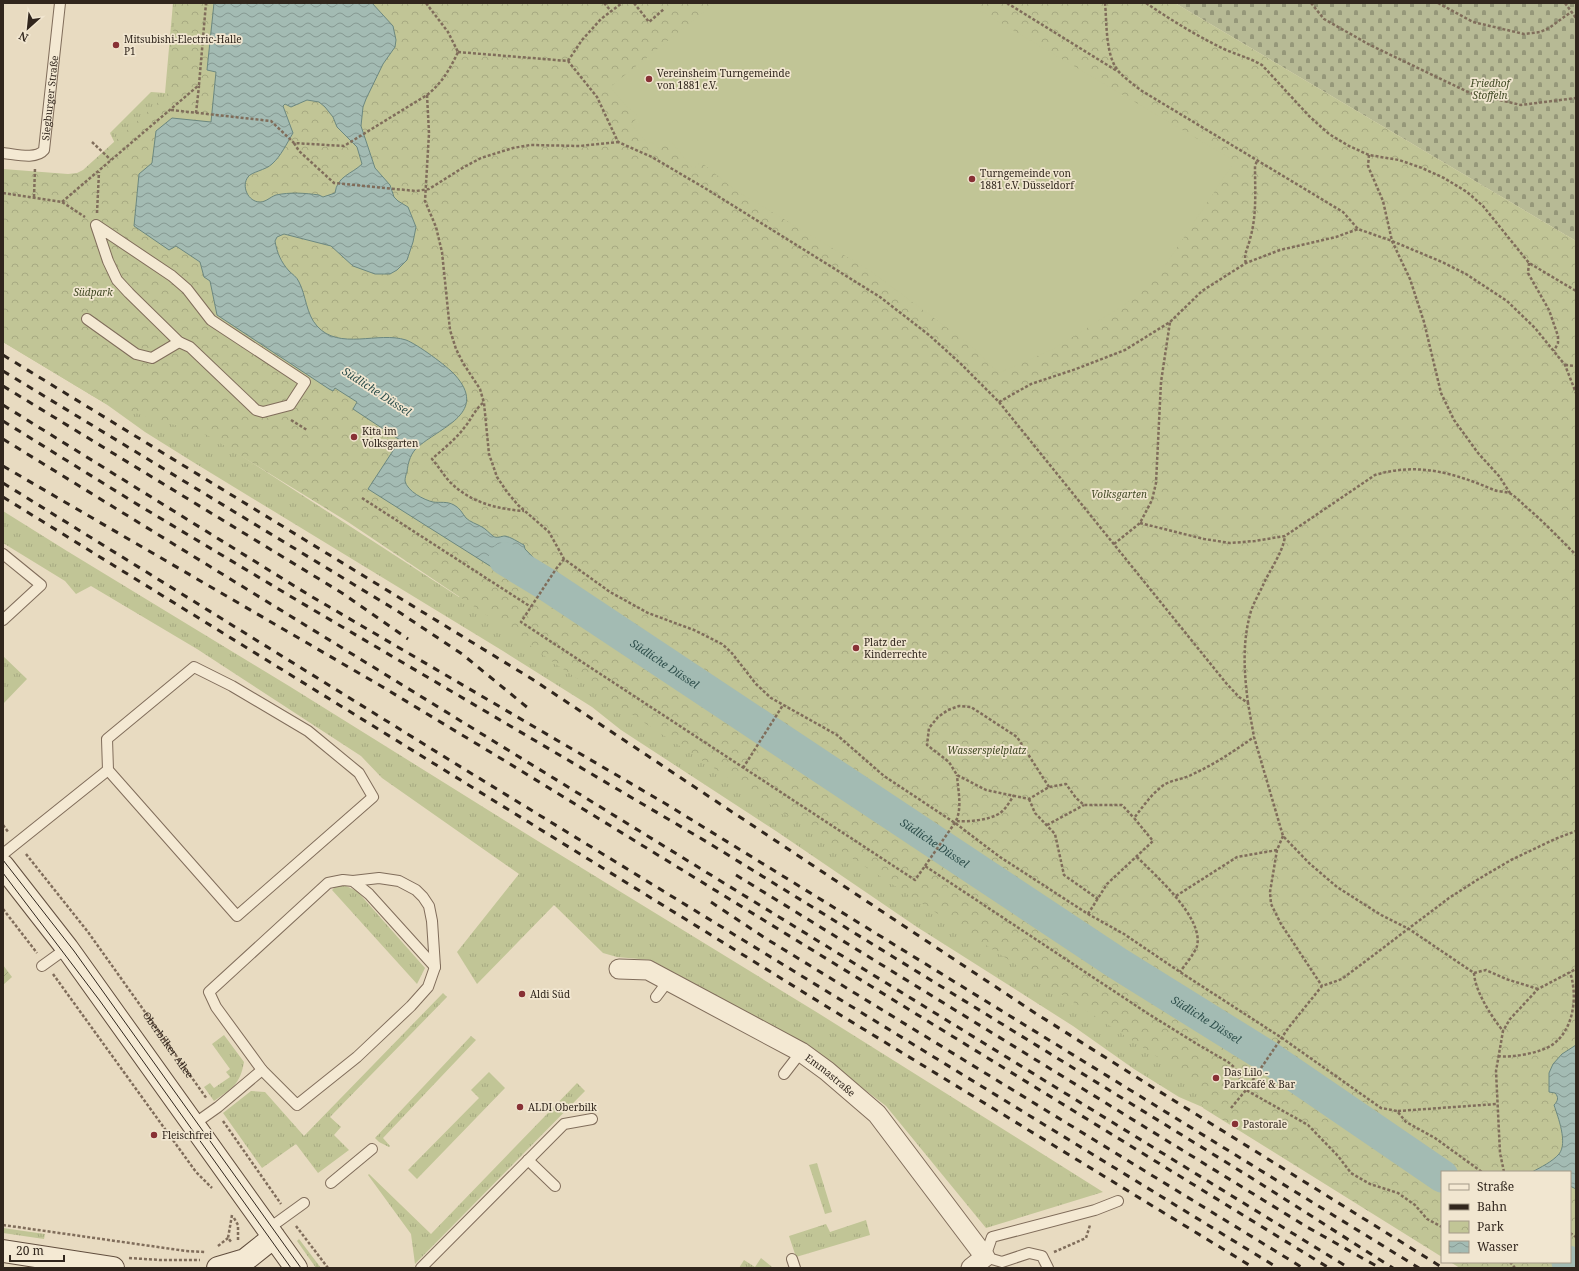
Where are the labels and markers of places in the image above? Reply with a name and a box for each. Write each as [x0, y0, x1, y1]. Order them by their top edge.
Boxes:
place label: Mitsubishi-Electric-Halle P1 [124, 32, 242, 58]
marker: Mitsubishi-Electric-Halle P1 [111, 40, 121, 50]
place label: Vereinsheim Turngemeinde von 1881 e.V. [657, 66, 790, 92]
marker: Vereinsheim Turngemeinde von 1881 e.V. [644, 74, 654, 84]
place label: Turngemeinde von 1881 e.V. Düsseldorf [980, 166, 1075, 192]
marker: Turngemeinde von 1881 e.V. Düsseldorf [967, 174, 977, 184]
place label: Kita im Volksgarten [362, 424, 419, 450]
marker: Kita im Volksgarten [349, 432, 359, 442]
place label: Platz der Kinderrechte [864, 635, 927, 661]
marker: Platz der Kinderrechte [851, 643, 861, 653]
place label: Aldi Süd [530, 987, 570, 1001]
marker: Aldi Süd [517, 989, 527, 999]
place label: Das Lilo - Parkcafé & Bar [1224, 1065, 1295, 1091]
marker: Das Lilo - Parkcafé & Bar [1211, 1073, 1221, 1083]
place label: ALDI Oberbilk [528, 1100, 597, 1114]
marker: ALDI Oberbilk [515, 1102, 525, 1112]
place label: Pastorale [1243, 1117, 1287, 1131]
marker: Pastorale [1230, 1119, 1240, 1129]
place label: Fleischfrei [162, 1128, 213, 1142]
marker: Fleischfrei [149, 1130, 159, 1140]

